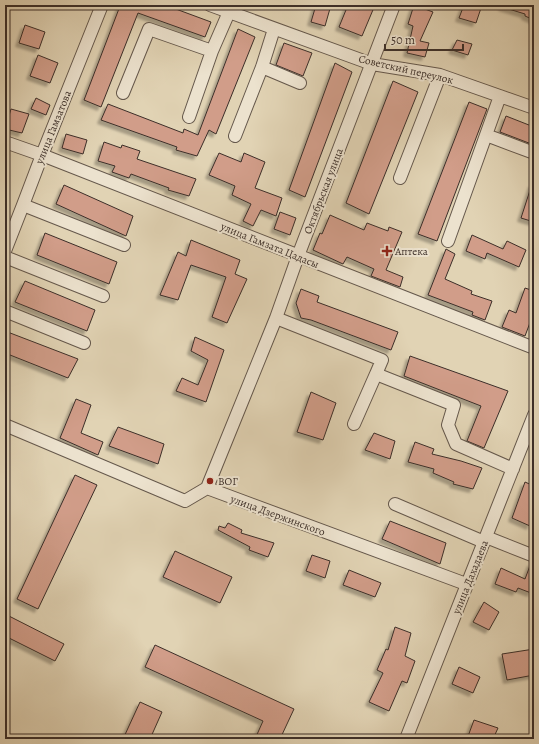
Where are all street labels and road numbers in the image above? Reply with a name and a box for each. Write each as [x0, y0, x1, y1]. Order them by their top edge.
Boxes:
street label: Советский переулок [357, 51, 455, 88]
street label: улица Гамзатова [32, 87, 75, 167]
street label: Октябрьская улица [300, 145, 347, 236]
street label: улица Гамзата Цадасы [217, 218, 321, 272]
street label: улица Дзержинского [227, 491, 328, 540]
street label: улица Дахадаева [448, 537, 492, 617]

